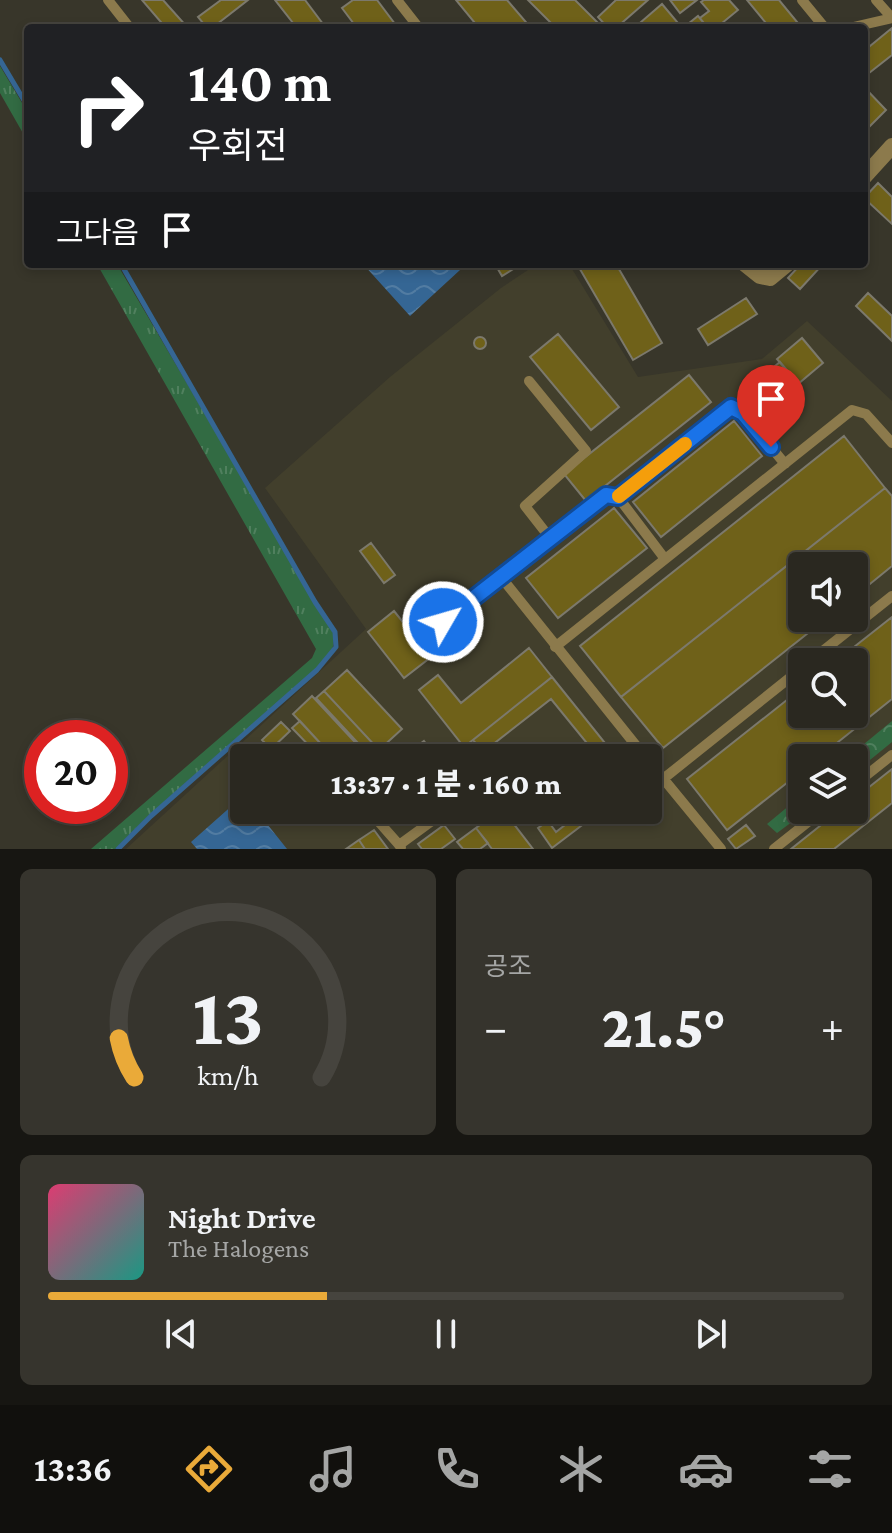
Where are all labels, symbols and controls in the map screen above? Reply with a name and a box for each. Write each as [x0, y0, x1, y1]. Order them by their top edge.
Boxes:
text: 140 m [188, 51, 331, 113]
icon: right [56, 56, 160, 160]
text: 우회전 [188, 126, 287, 166]
icon: arrive [155, 208, 199, 252]
text: 그다음 [56, 216, 139, 249]
pin [737, 365, 805, 447]
icon: arrive [749, 377, 793, 421]
map controls [788, 552, 868, 824]
button: sound [788, 552, 868, 632]
position arrow [401, 580, 485, 664]
button: search [788, 648, 868, 728]
speed limit sign: 20 [24, 720, 128, 824]
button: layers [788, 744, 868, 824]
text: 13:37 · 1 분 · 160 m [331, 767, 561, 800]
text: 공조 [484, 952, 532, 981]
text: 13 [192, 969, 264, 1062]
text: 21.5° [601, 993, 727, 1060]
text: − [484, 1003, 507, 1051]
text: + [821, 1003, 844, 1051]
text: km/h [197, 1059, 259, 1091]
text: Night Drive [168, 1201, 316, 1234]
text: The Halogens [168, 1234, 309, 1263]
icon: previous [159, 1312, 203, 1356]
icon: pause [424, 1312, 468, 1356]
icon: next [689, 1312, 733, 1356]
icon: directions [181, 1441, 237, 1497]
icon: music [305, 1441, 361, 1497]
icon: phone [429, 1441, 485, 1497]
icon: climate [553, 1441, 609, 1497]
icon: car [678, 1441, 734, 1497]
icon: filters [802, 1441, 858, 1497]
text: 13:36 [34, 1449, 112, 1489]

